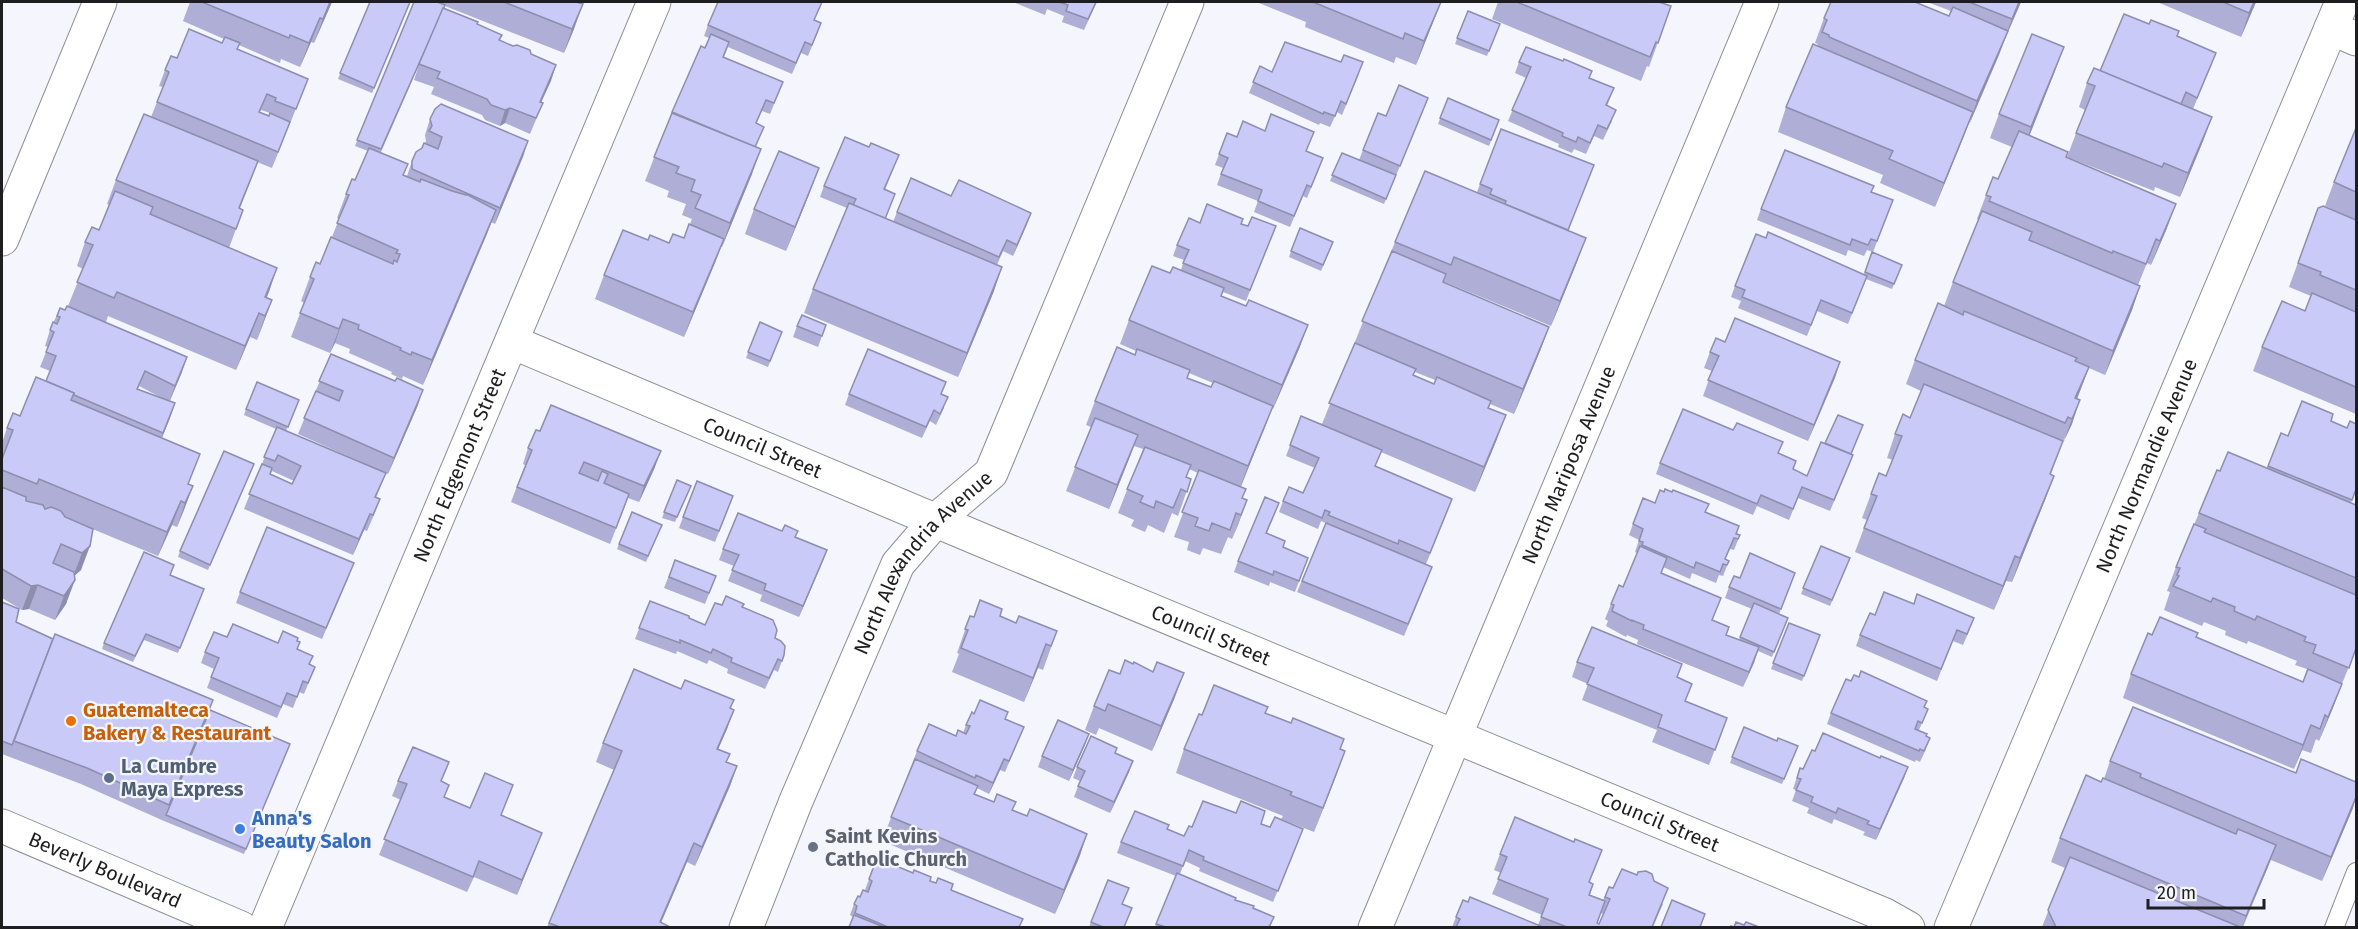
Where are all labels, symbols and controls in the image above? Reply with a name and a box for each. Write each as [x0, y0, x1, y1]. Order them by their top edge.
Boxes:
street label: North Normandie Avenue [2090, 355, 2202, 576]
street label: North Mariposa Avenue [1517, 362, 1621, 568]
street label: North Edgemont Street [408, 364, 511, 566]
street label: Council Street [700, 412, 826, 484]
street label: North Alexandria Avenue [849, 465, 997, 658]
street label: Council Street [1148, 600, 1275, 671]
place label: Guatemalteca Bakery & Restaurant [83, 698, 272, 745]
marker: Guatemalteca Bakery & Restaurant [64, 714, 78, 728]
place label: La Cumbre Maya Express [121, 754, 244, 801]
marker: La Cumbre Maya Express [102, 771, 116, 785]
street label: Council Street [1597, 786, 1724, 857]
place label: Anna's Beauty Salon [251, 806, 372, 853]
marker: Anna's Beauty Salon [233, 822, 247, 836]
place label: Saint Kevins Catholic Church [825, 824, 967, 871]
street label: Beverly Boulevard [25, 827, 185, 913]
marker: Saint Kevins Catholic Church [806, 840, 820, 854]
scale bar [2148, 872, 2264, 910]
text: 20 m [2157, 882, 2196, 904]

